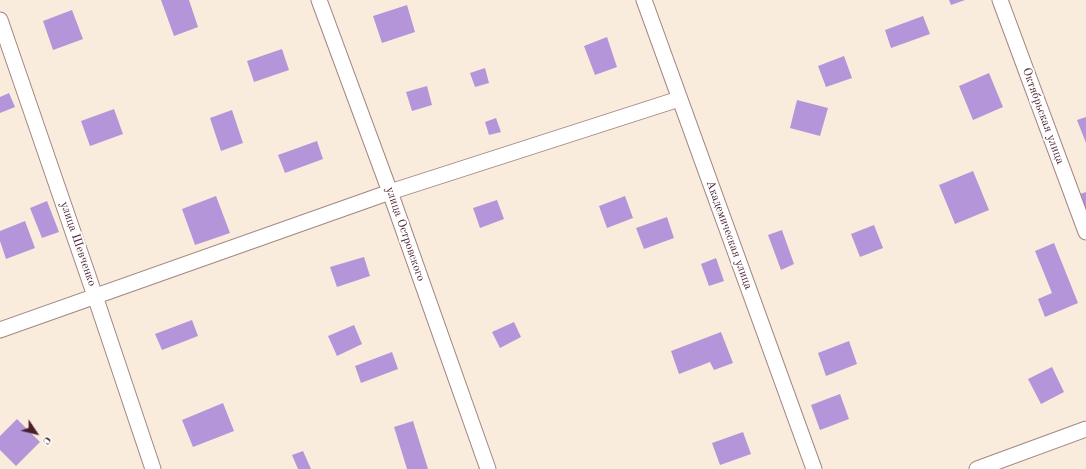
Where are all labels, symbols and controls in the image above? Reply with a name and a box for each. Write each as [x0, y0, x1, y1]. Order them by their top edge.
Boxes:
street label: Октябрьская улица [1019, 66, 1067, 166]
street label: Академическая улица [703, 179, 755, 291]
street label: улица Островского [382, 185, 428, 283]
street label: улица Шевченко [57, 200, 99, 288]
north arrow [16, 413, 56, 453]
text: С [40, 434, 53, 446]

